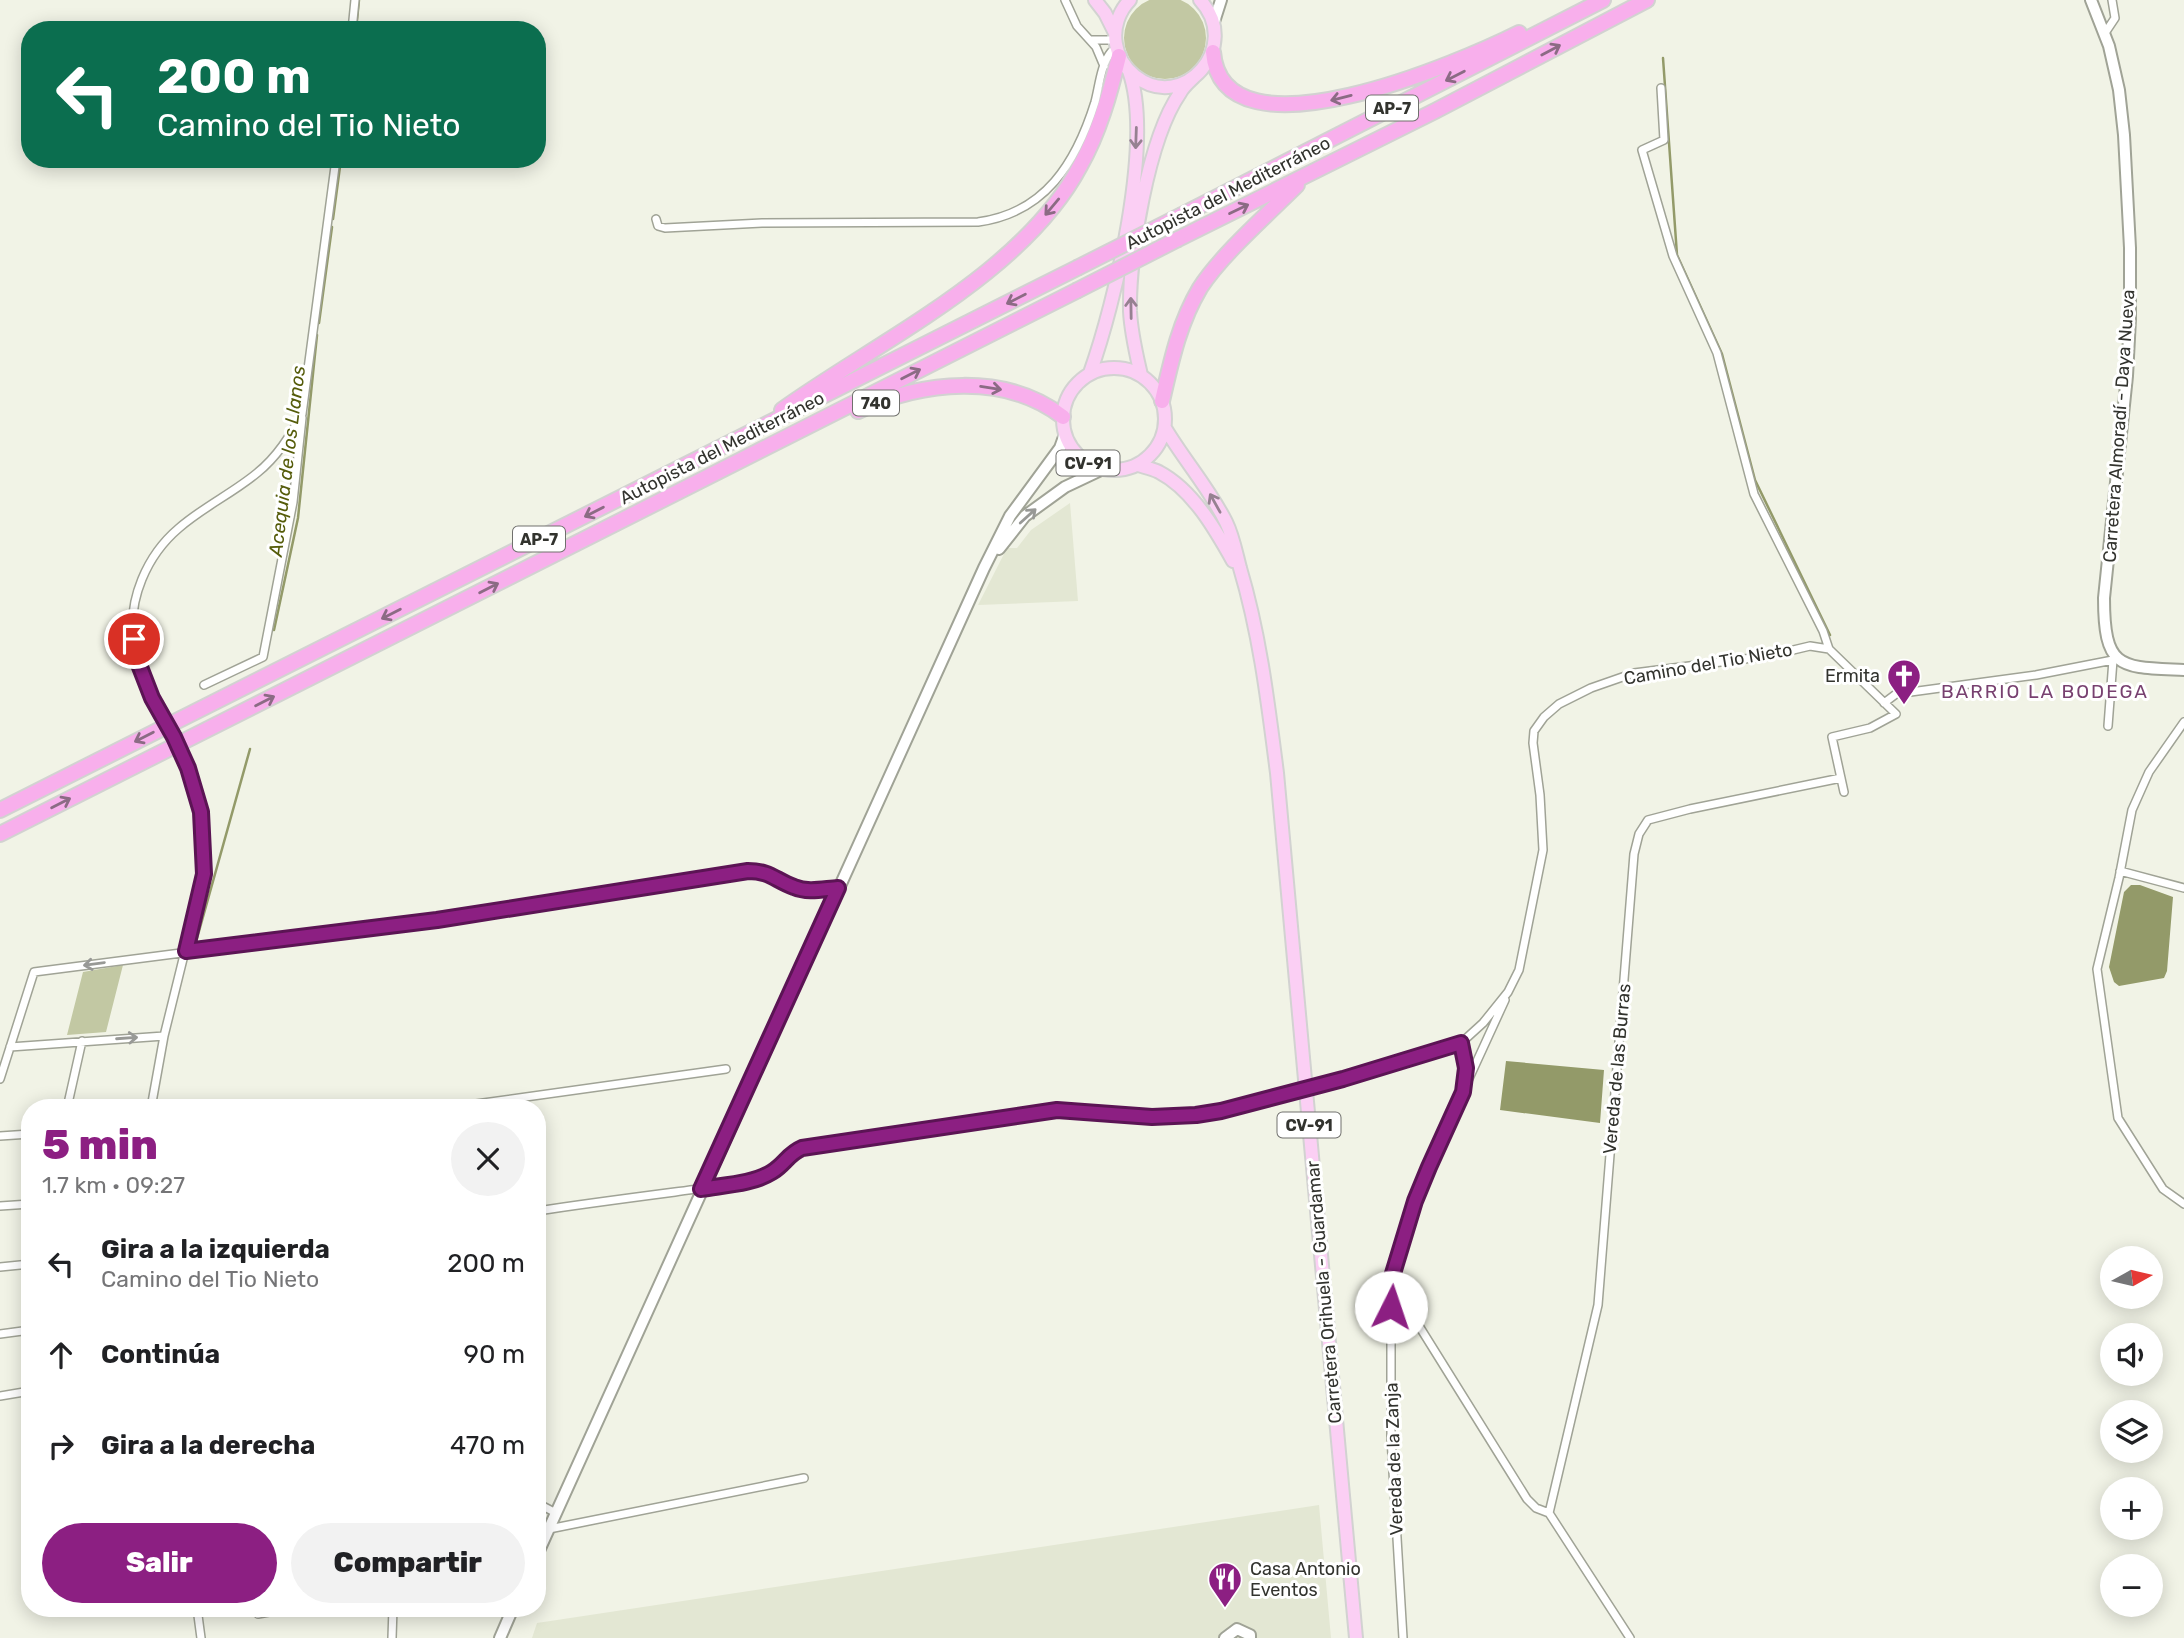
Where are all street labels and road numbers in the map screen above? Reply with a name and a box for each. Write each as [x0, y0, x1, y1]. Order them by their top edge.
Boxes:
road number: AP-7 [1366, 96, 1418, 120]
street label: Autopista del Mediterráneo [1122, 132, 1334, 254]
street label: Carretera Almoradí - Daya Nueva [2098, 289, 2140, 563]
street label: Autopista del Mediterráneo [616, 387, 828, 509]
road number: 740 [853, 390, 899, 416]
road number: CV-91 [1056, 450, 1120, 476]
road number: AP-7 [513, 526, 565, 552]
street label: Camino del Tio Nieto [1622, 638, 1794, 690]
street label: Vereda de las Burras [1599, 983, 1635, 1155]
road number: CV-91 [1278, 1112, 1340, 1138]
street label: Carretera Orihuela - Guardamar [1302, 1159, 1346, 1424]
street label: Vereda de la Zanja [1380, 1382, 1408, 1536]

